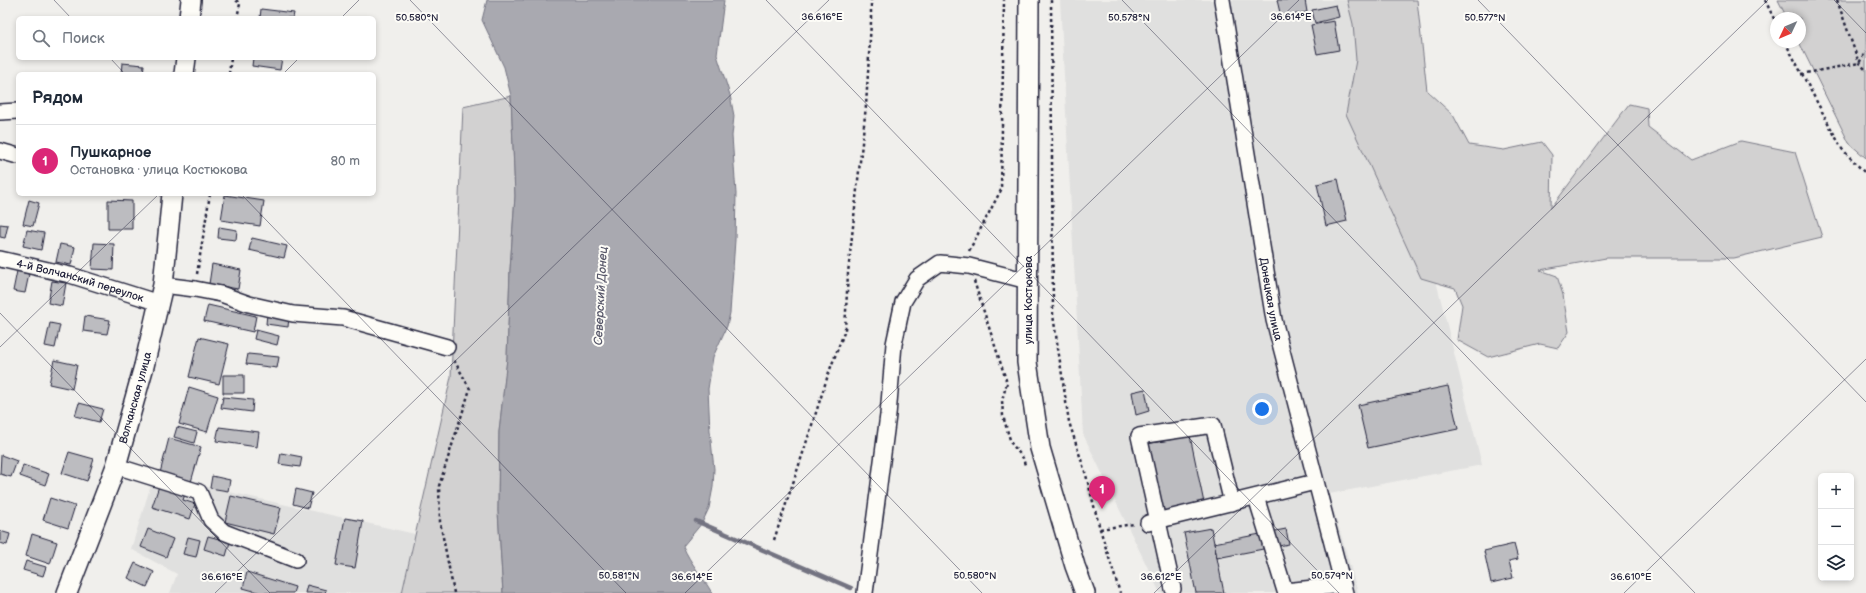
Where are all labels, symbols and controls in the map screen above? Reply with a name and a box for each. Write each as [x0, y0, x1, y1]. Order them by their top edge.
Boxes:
text: 36.616°E [801, 11, 843, 23]
text: 36.614°E [1270, 11, 1312, 23]
text: 50.580°N [395, 12, 439, 24]
text: 50.578°N [1108, 12, 1150, 24]
text: 50.577°N [1464, 12, 1506, 24]
north arrow [1770, 12, 1806, 48]
search box [16, 16, 376, 60]
icon: search [30, 27, 52, 49]
text: Поиск [62, 29, 105, 48]
text: Рядом [32, 88, 83, 108]
text: Пушкарное [70, 143, 151, 162]
text: 1 [42, 153, 48, 169]
text: 80 m [331, 153, 360, 169]
text: Остановка · улица Костюкова [70, 162, 248, 178]
water label: Северский Донец [591, 246, 611, 346]
street label: улица Костюкова [1022, 255, 1035, 344]
street label: 4-й Волчанский переулок [15, 256, 146, 304]
street label: Донецкая улица [1257, 257, 1286, 342]
street label: Волчанская улица [116, 350, 154, 445]
your location [1252, 399, 1272, 419]
map controls [1818, 473, 1854, 581]
button: + [1818, 473, 1854, 509]
pin: 1 [1089, 476, 1115, 509]
button: − [1818, 509, 1854, 545]
button: layers [1818, 545, 1854, 581]
text: 50.581°N [598, 570, 640, 582]
text: 50.580°N [953, 570, 997, 582]
text: 50.579°N [1311, 570, 1353, 582]
text: 36.616°E [201, 571, 243, 583]
text: 36.614°E [671, 571, 713, 583]
text: 36.612°E [1141, 571, 1182, 583]
text: 36.610°E [1610, 571, 1652, 583]

